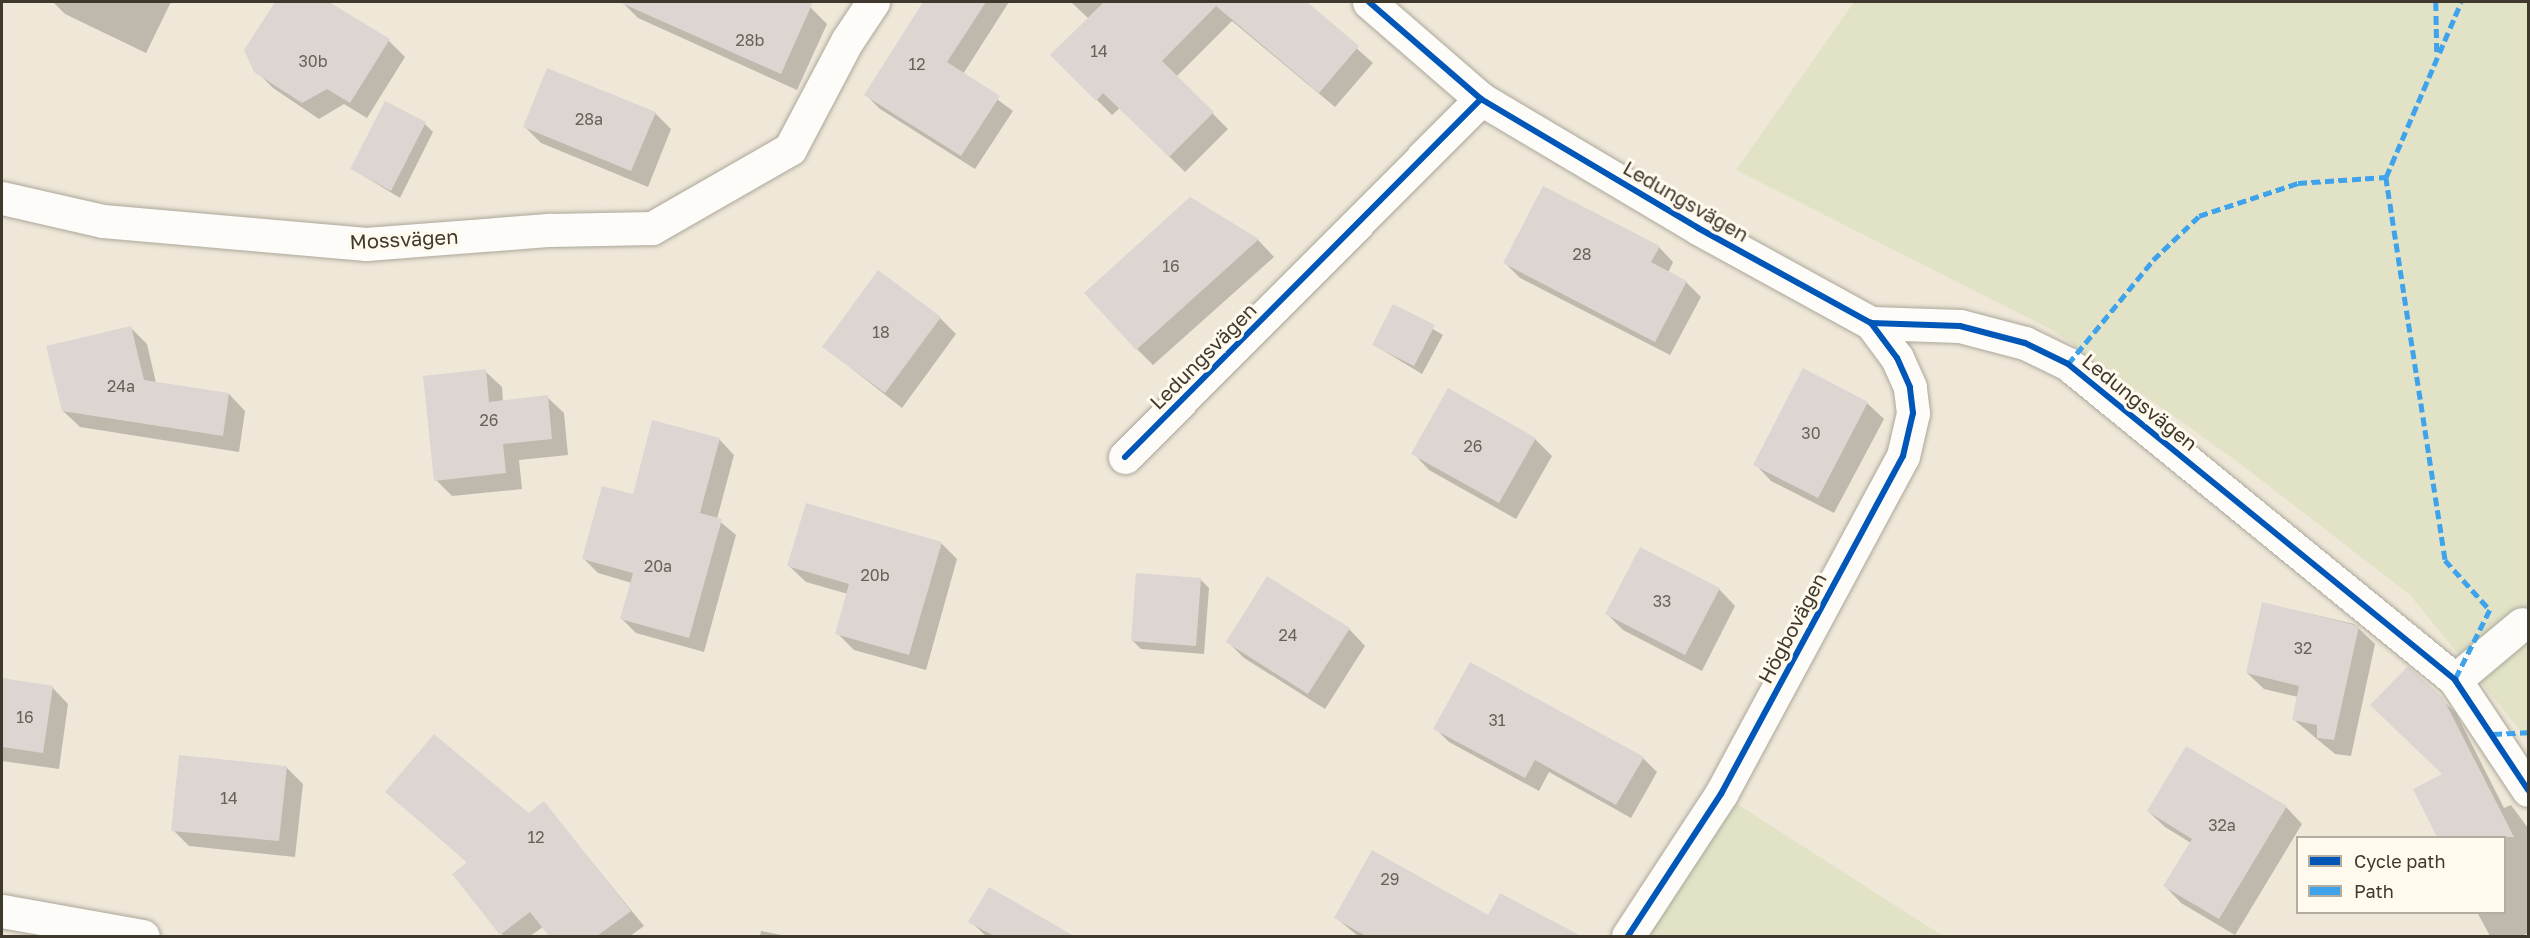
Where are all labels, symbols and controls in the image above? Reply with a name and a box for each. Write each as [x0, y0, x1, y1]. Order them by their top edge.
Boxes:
house number: 28b [736, 30, 764, 50]
house number: 14 [1090, 41, 1108, 61]
house number: 30b [298, 51, 328, 71]
house number: 12 [908, 54, 926, 74]
house number: 28a [575, 109, 603, 129]
street label: Ledungsvägen [1619, 155, 1753, 247]
street label: Mossvägen [349, 224, 459, 254]
house number: 28 [1572, 244, 1592, 264]
house number: 16 [1162, 256, 1180, 276]
street label: Ledungsvägen [1145, 298, 1261, 414]
house number: 18 [872, 322, 890, 342]
street label: Ledungsvägen [2078, 348, 2202, 456]
house number: 24a [107, 376, 135, 396]
house number: 26 [480, 410, 498, 430]
house number: 30 [1801, 423, 1821, 443]
house number: 26 [1464, 436, 1482, 456]
house number: 20a [644, 556, 672, 576]
house number: 20b [860, 565, 890, 585]
street label: Högbovägen [1753, 569, 1831, 687]
house number: 33 [1653, 591, 1671, 611]
house number: 24 [1278, 625, 1298, 645]
house number: 32 [2294, 638, 2312, 658]
house number: 16 [16, 707, 34, 727]
house number: 31 [1488, 710, 1506, 730]
house number: 14 [220, 788, 238, 808]
house number: 32a [2208, 815, 2236, 835]
house number: 12 [527, 827, 545, 847]
legend [2296, 836, 2506, 914]
text: Cycle path [2354, 850, 2446, 872]
house number: 29 [1381, 869, 1399, 889]
text: Path [2354, 880, 2394, 902]

